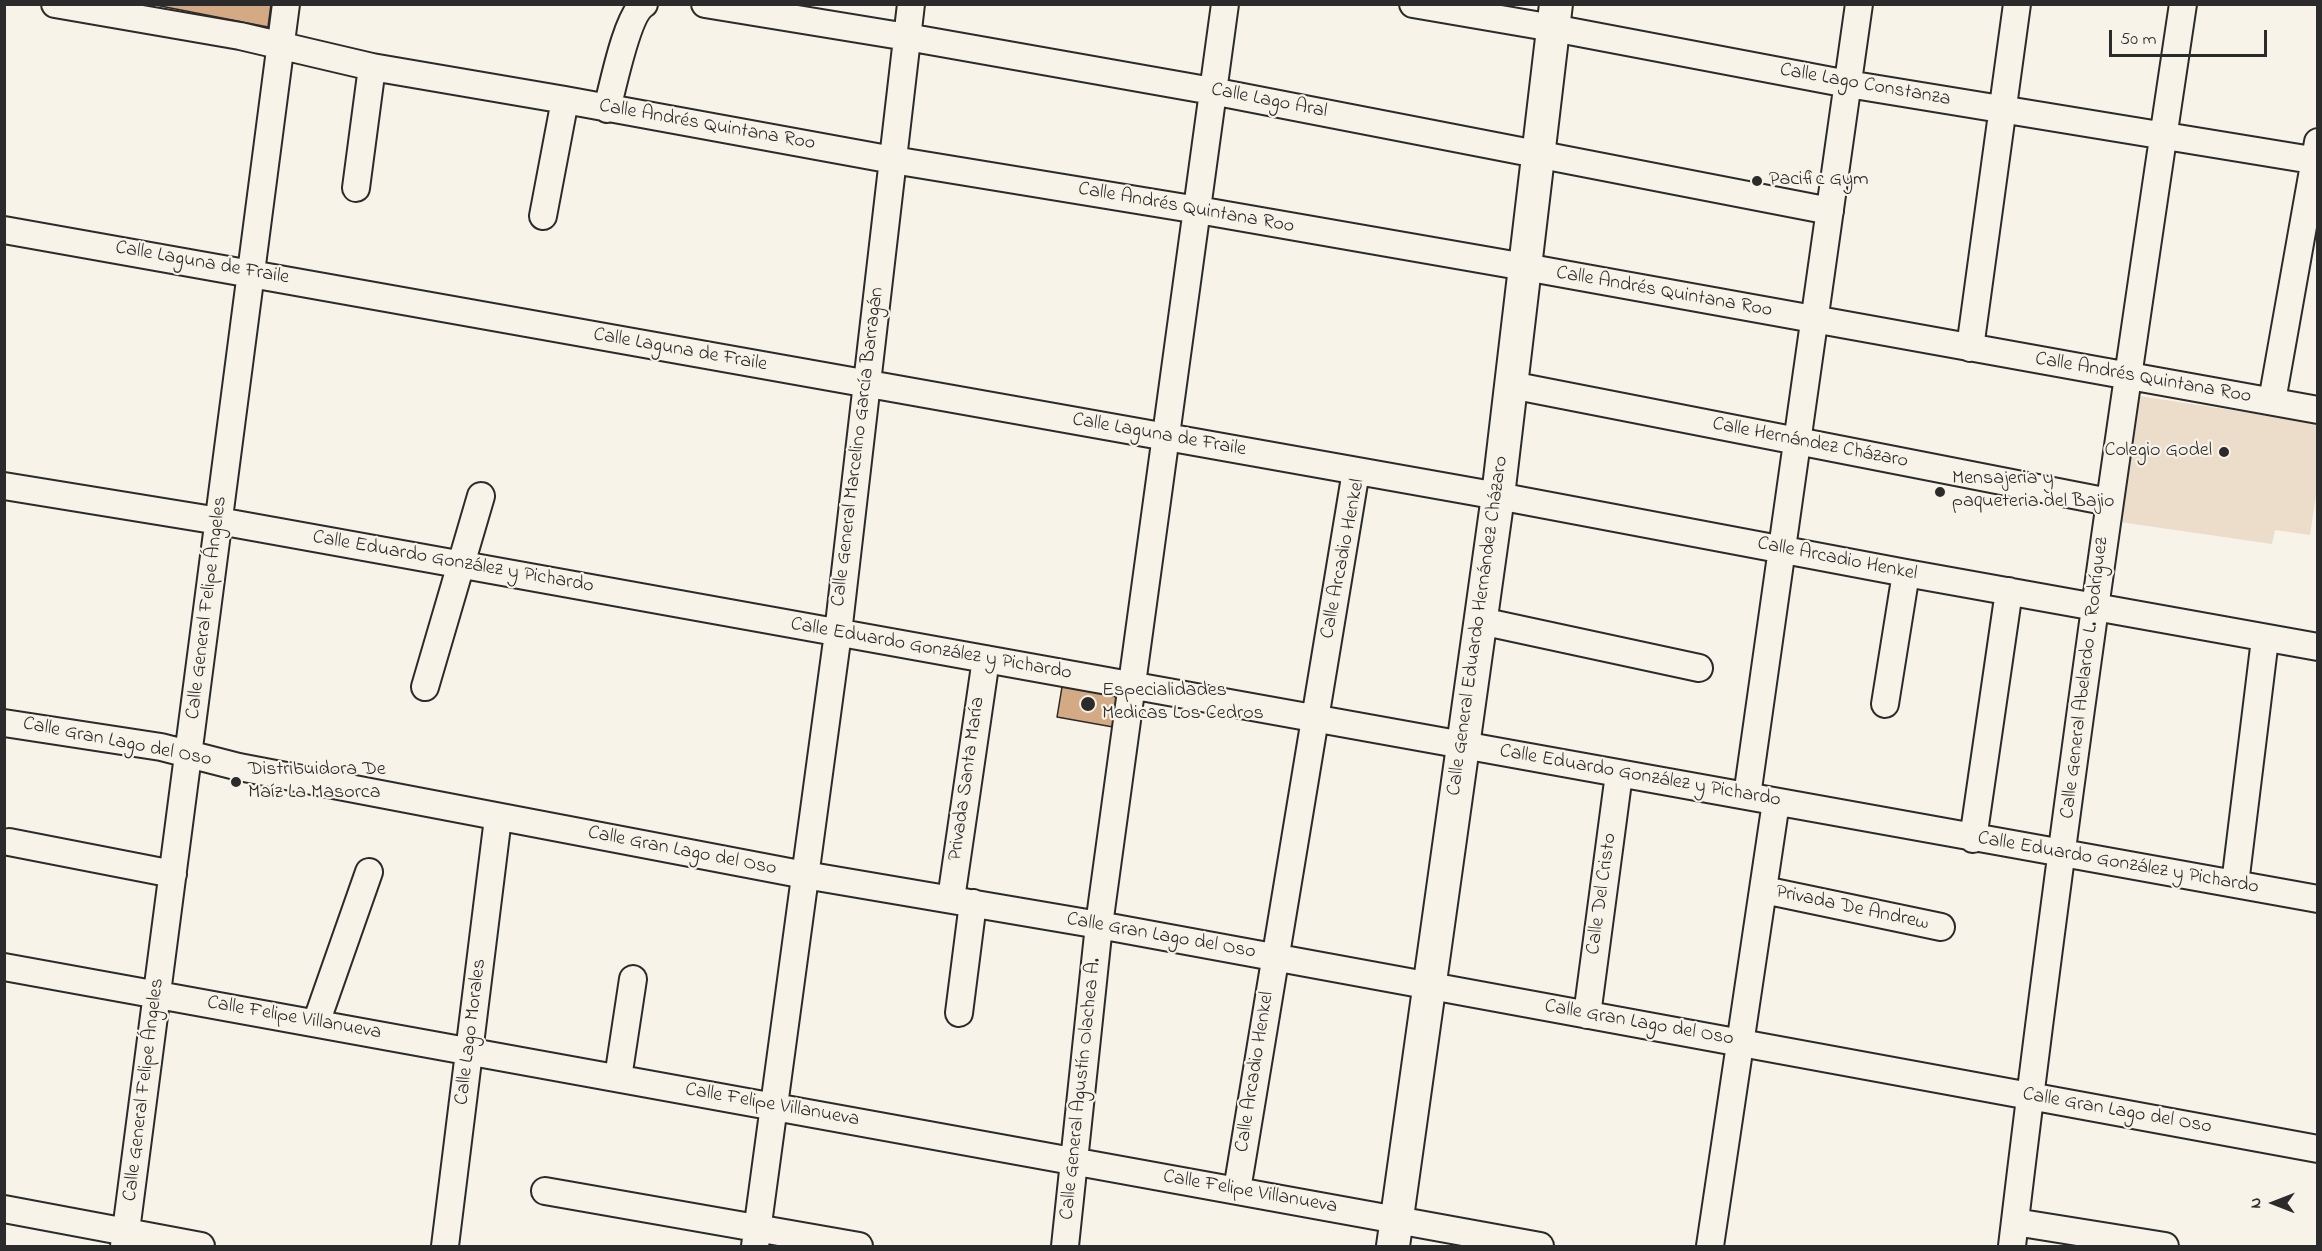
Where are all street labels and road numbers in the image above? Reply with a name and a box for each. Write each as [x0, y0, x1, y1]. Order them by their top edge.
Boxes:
street label: Calle Lago Constanza [1778, 59, 1952, 113]
street label: Calle Lago Aral [1209, 79, 1329, 125]
street label: Calle Andrés Quintana Roo [597, 95, 817, 157]
street label: Calle Andrés Quintana Roo [1076, 178, 1296, 240]
street label: Calle Laguna de Fraile [113, 237, 291, 291]
street label: Calle Andrés Quintana Roo [1554, 262, 1774, 324]
street label: Calle General Marcelino García Barragán [827, 286, 891, 608]
street label: Calle Laguna de Fraile [591, 324, 769, 378]
street label: Calle Andrés Quintana Roo [2033, 348, 2253, 410]
street label: Calle Laguna de Fraile [1070, 409, 1248, 463]
street label: Calle Hernández Cházaro [1710, 413, 1910, 475]
street label: Calle General Eduardo Hernández Cházaro [1443, 454, 1515, 798]
street label: Calle Arcadio Henkel [1317, 477, 1371, 641]
street label: Calle General Felipe Ángeles [182, 495, 234, 721]
street label: Calle Eduardo González y Pichardo [311, 526, 595, 600]
street label: Calle Arcadio Henkel [1755, 533, 1919, 587]
street label: Calle General Abelardo L. Rodríguez [2057, 536, 2115, 820]
street label: Calle Eduardo González y Pichardo [789, 613, 1073, 687]
street label: Privada Santa María [945, 695, 991, 863]
street label: Calle Gran Lago del Oso [21, 713, 213, 773]
street label: Calle Eduardo González y Pichardo [1498, 740, 1782, 814]
street label: Calle Gran Lago del Oso [586, 822, 778, 882]
street label: Calle Eduardo González y Pichardo [1976, 827, 2260, 901]
street label: Calle Del Cristo [1583, 832, 1623, 956]
street label: Privada De Andrew [1773, 881, 1931, 937]
street label: Calle Gran Lago del Oso [1065, 909, 1257, 965]
street label: Calle General Agustín Olachea A. [1056, 957, 1108, 1221]
street label: Calle Lago Morales [451, 958, 493, 1106]
street label: Calle General Felipe Ángeles [119, 977, 171, 1203]
street label: Calle Arcadio Henkel [1231, 990, 1281, 1154]
street label: Calle Felipe Villanueva [205, 992, 383, 1046]
street label: Calle Gran Lago del Oso [1543, 996, 1735, 1052]
street label: Calle Felipe Villanueva [683, 1079, 861, 1133]
street label: Calle Gran Lago del Oso [2021, 1084, 2213, 1140]
street label: Calle Felipe Villanueva [1161, 1166, 1339, 1220]

